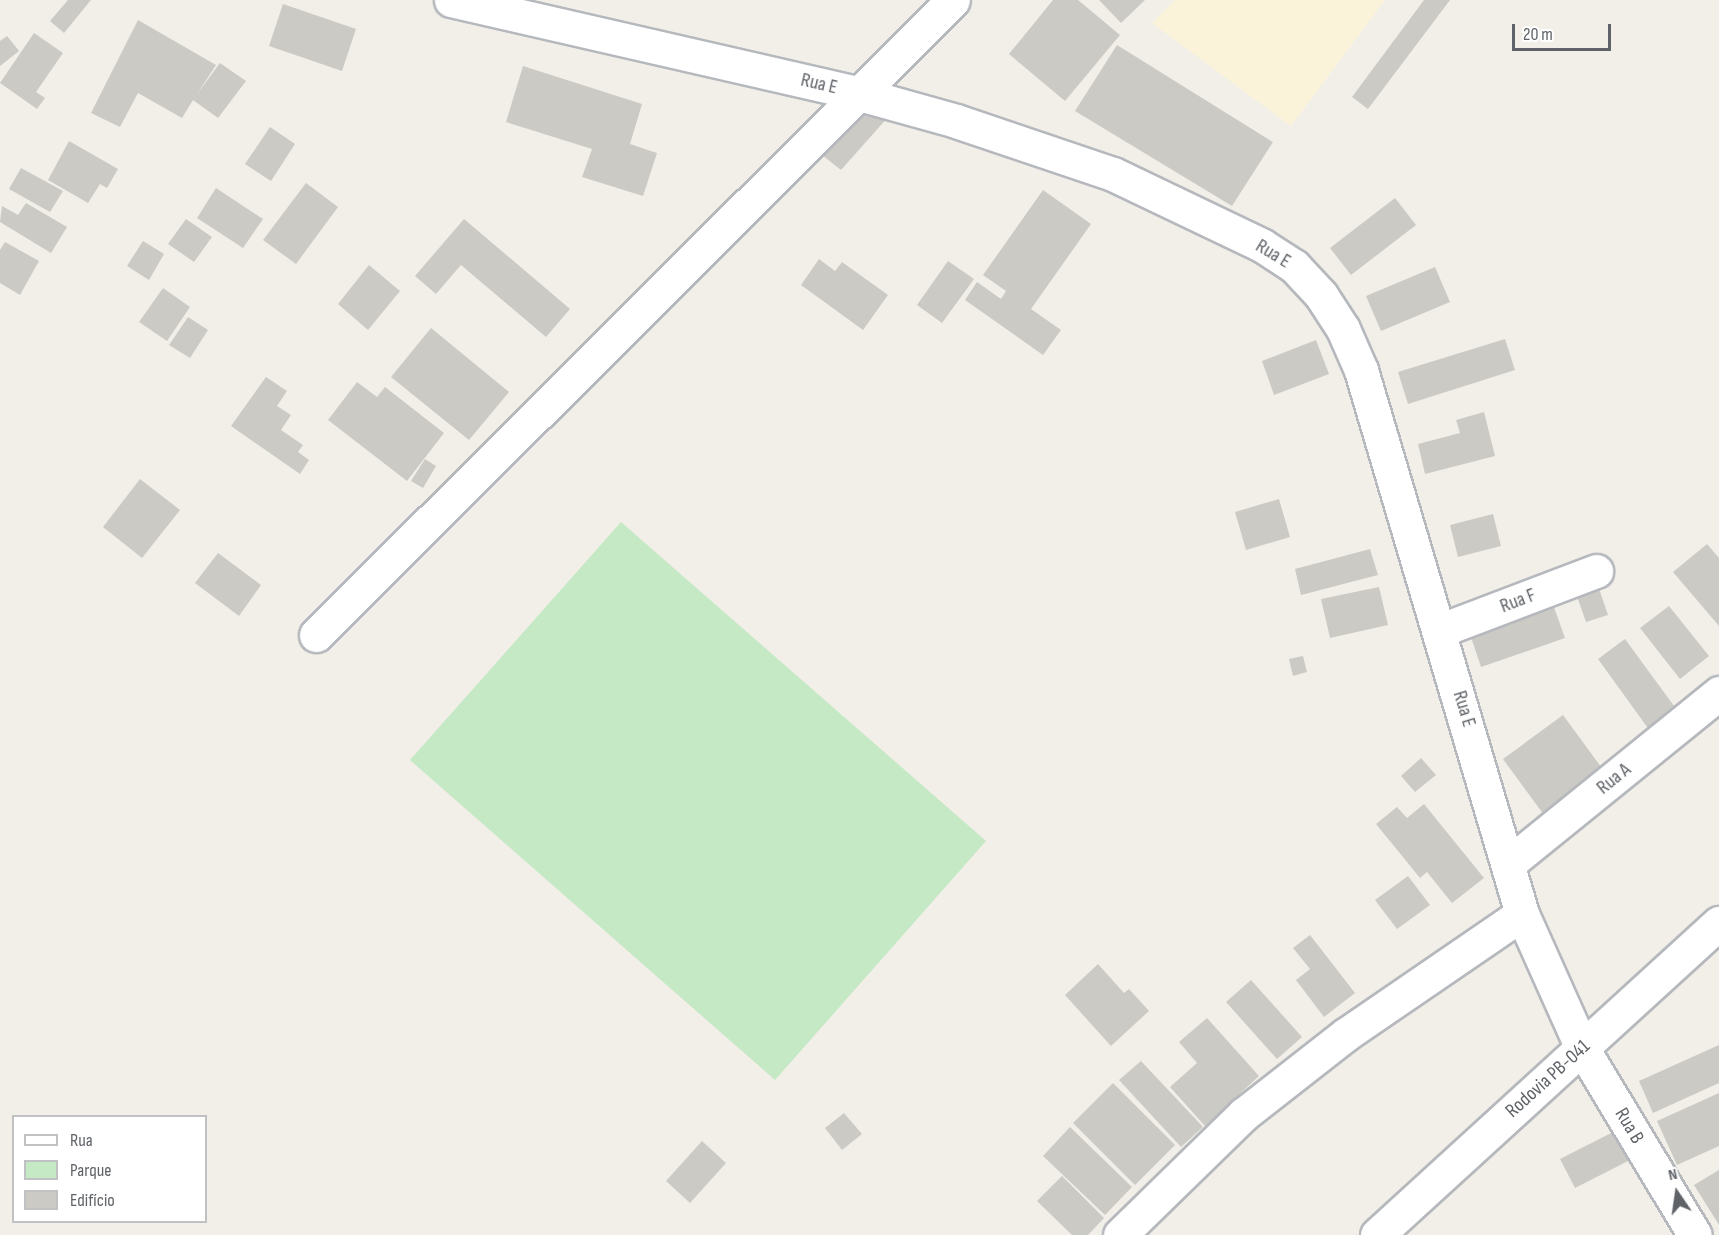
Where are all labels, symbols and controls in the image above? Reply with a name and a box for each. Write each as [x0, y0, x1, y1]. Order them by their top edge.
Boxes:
scale bar [1515, 12, 1614, 50]
text: 20 m [1523, 24, 1553, 45]
street label: Rua E [798, 68, 840, 100]
street label: Rua E [1251, 234, 1295, 274]
street label: Rua F [1497, 583, 1539, 619]
street label: Rua E [1447, 688, 1481, 730]
street label: Rua A [1592, 758, 1636, 800]
street label: Rodovia PB-041 [1501, 1035, 1595, 1123]
street label: Rua B [1609, 1104, 1649, 1148]
legend [12, 1115, 207, 1223]
text: Rua [70, 1130, 93, 1151]
text: Parque [70, 1160, 111, 1181]
north arrow [1647, 1163, 1707, 1223]
text: N [1667, 1165, 1679, 1185]
text: Edifício [70, 1190, 115, 1211]

